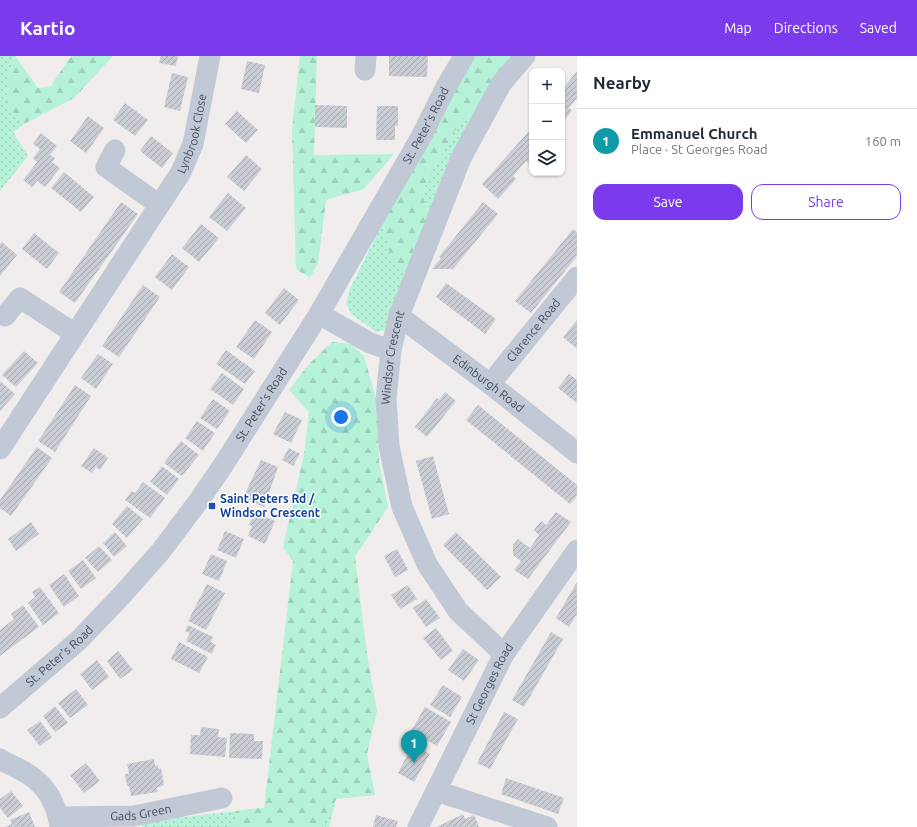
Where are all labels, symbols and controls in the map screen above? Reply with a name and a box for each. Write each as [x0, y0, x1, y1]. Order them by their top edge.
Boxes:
text: Kartio [20, 17, 76, 39]
text: Map [724, 20, 752, 36]
text: Directions [774, 20, 838, 36]
text: Saved [860, 20, 897, 36]
map controls [529, 68, 565, 176]
button: + [529, 68, 565, 104]
text: Nearby [593, 73, 651, 92]
street label: St. Peter's Road [400, 85, 451, 166]
street label: Lynbrook Close [174, 93, 209, 175]
button: − [529, 104, 565, 140]
text: Emmanuel Church [631, 125, 758, 142]
text: 1 [602, 134, 610, 148]
text: 160 m [865, 134, 901, 148]
button: layers [529, 140, 565, 176]
text: Place · St Georges Road [631, 142, 768, 156]
button: Save [593, 184, 743, 220]
button: Share [751, 184, 901, 220]
street label: Clarence Road [504, 296, 563, 364]
street label: Windsor Crescent [378, 308, 407, 405]
street label: Edinburgh Road [451, 352, 527, 414]
street label: St. Peter's Road [233, 365, 289, 444]
your location [331, 407, 351, 427]
place label: Saint Peters Rd / Windsor Crescent [220, 492, 320, 519]
marker: Saint Peters Rd / Windsor Crescent [207, 501, 217, 511]
street label: St. Peter's Road [23, 623, 95, 689]
street label: St Georges Road [463, 641, 515, 726]
pin: 1 [401, 730, 427, 763]
street label: Gads Green [110, 802, 172, 822]

